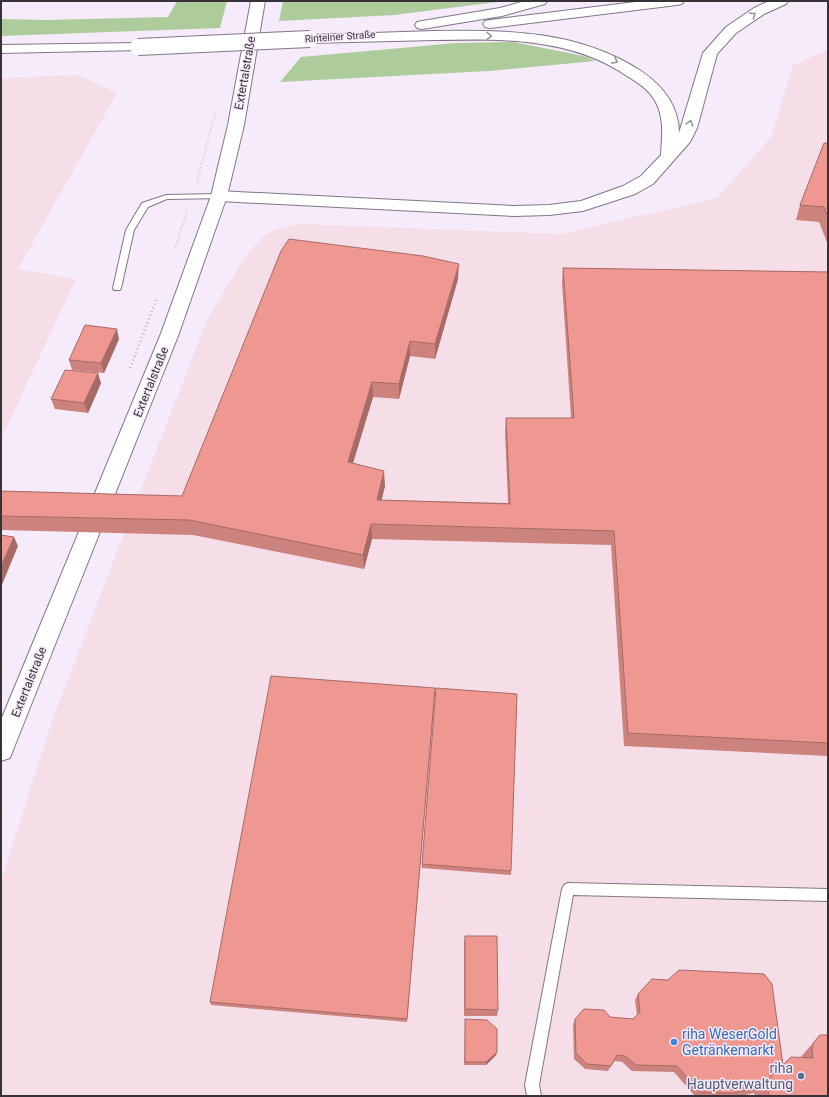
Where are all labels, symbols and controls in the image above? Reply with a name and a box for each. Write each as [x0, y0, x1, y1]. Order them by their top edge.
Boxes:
one-way arrow [748, 13, 755, 20]
street label: Rintelner Straße [304, 29, 376, 44]
one-way arrow [486, 32, 492, 40]
street label: Extertalstraße [232, 35, 258, 111]
one-way arrow [612, 56, 619, 64]
one-way arrow [685, 120, 694, 127]
street label: Extertalstraße [131, 345, 171, 419]
street label: Extertalstraße [9, 645, 49, 719]
place label: riha WeserGold Getränkemarkt [682, 1026, 777, 1058]
marker: riha WeserGold Getränkemarkt [669, 1037, 679, 1047]
place label: riha Hauptverwaltung [687, 1060, 793, 1092]
marker: riha Hauptverwaltung [796, 1071, 806, 1081]

